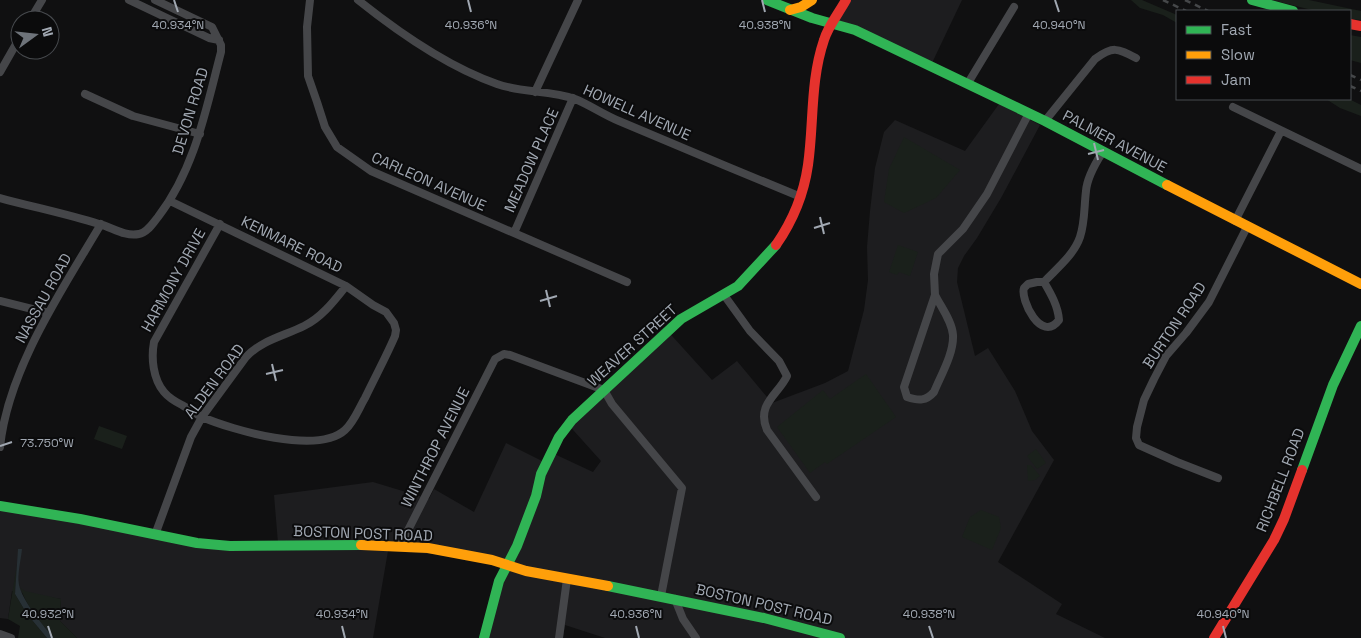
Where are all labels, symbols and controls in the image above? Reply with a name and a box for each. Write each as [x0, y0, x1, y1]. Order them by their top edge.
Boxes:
north arrow [10, 10, 60, 60]
legend [1176, 10, 1351, 100]
text: 40.934°N [152, 17, 204, 33]
text: 40.936°N [445, 17, 497, 33]
text: 40.938°N [739, 17, 791, 33]
text: 40.940°N [1032, 17, 1086, 33]
text: Fast [1221, 20, 1252, 39]
text: N [38, 25, 57, 39]
text: Slow [1221, 45, 1255, 64]
street label: DEVON ROAD [168, 65, 212, 157]
text: Jam [1221, 70, 1251, 89]
street label: HOWELL AVENUE [580, 80, 694, 144]
street label: MEADOW PLACE [500, 105, 562, 215]
street label: PALMER AVENUE [1060, 106, 1170, 176]
street label: CARLEON AVENUE [369, 147, 489, 215]
street label: KENMARE ROAD [238, 211, 346, 277]
street label: HARMONY DRIVE [137, 225, 209, 335]
street label: NASSAU ROAD [11, 250, 75, 346]
street label: BURTON ROAD [1138, 278, 1210, 372]
street label: WEAVER STREET [583, 300, 681, 390]
street label: ALDEN ROAD [180, 340, 248, 422]
street label: WINTHROP AVENUE [396, 384, 474, 510]
street label: RICHBELL ROAD [1251, 425, 1309, 535]
text: 73.750°W [20, 435, 74, 451]
street label: BOSTON POST ROAD [293, 521, 433, 545]
street label: BOSTON POST ROAD [694, 579, 834, 629]
text: 40.932°N [22, 606, 74, 622]
text: 40.934°N [316, 606, 368, 622]
text: 40.936°N [610, 606, 662, 622]
text: 40.938°N [903, 606, 955, 622]
text: 40.940°N [1196, 606, 1250, 622]

